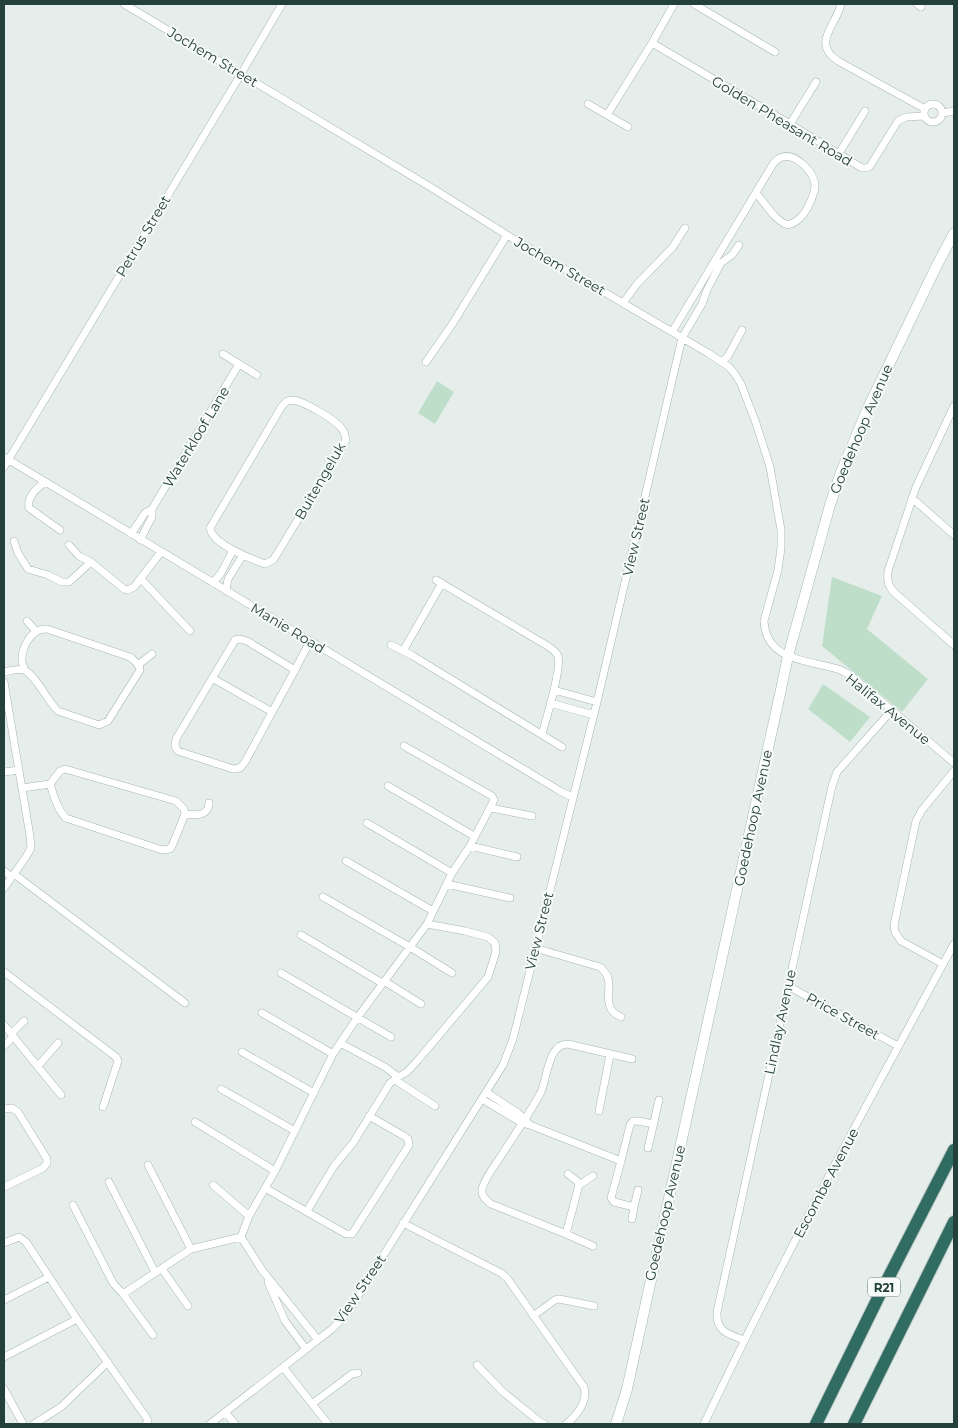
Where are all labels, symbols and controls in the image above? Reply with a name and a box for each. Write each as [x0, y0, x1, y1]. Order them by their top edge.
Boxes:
street label: Jochem Street [164, 22, 262, 91]
street label: Golden Pheasant Road [708, 72, 856, 170]
street label: Petrus Street [112, 192, 175, 280]
street label: Jochem Street [510, 232, 609, 300]
street label: Goedehoop Avenue [826, 361, 896, 497]
street label: Waterkloof Lane [159, 383, 233, 491]
street label: Buitengeluk [291, 438, 350, 523]
street label: View Street [618, 496, 654, 578]
street label: Manie Road [248, 599, 328, 657]
street label: Halifax Avenue [842, 669, 934, 749]
street label: Goedehoop Avenue [730, 748, 776, 888]
street label: View Street [521, 890, 557, 972]
street label: Lindlay Avenue [760, 968, 800, 1076]
street label: Price Street [803, 988, 883, 1044]
street label: Escombe Avenue [789, 1125, 863, 1241]
street label: Goedehoop Avenue [641, 1143, 689, 1283]
street label: View Street [330, 1251, 390, 1327]
road number: R21 [868, 1277, 900, 1296]

